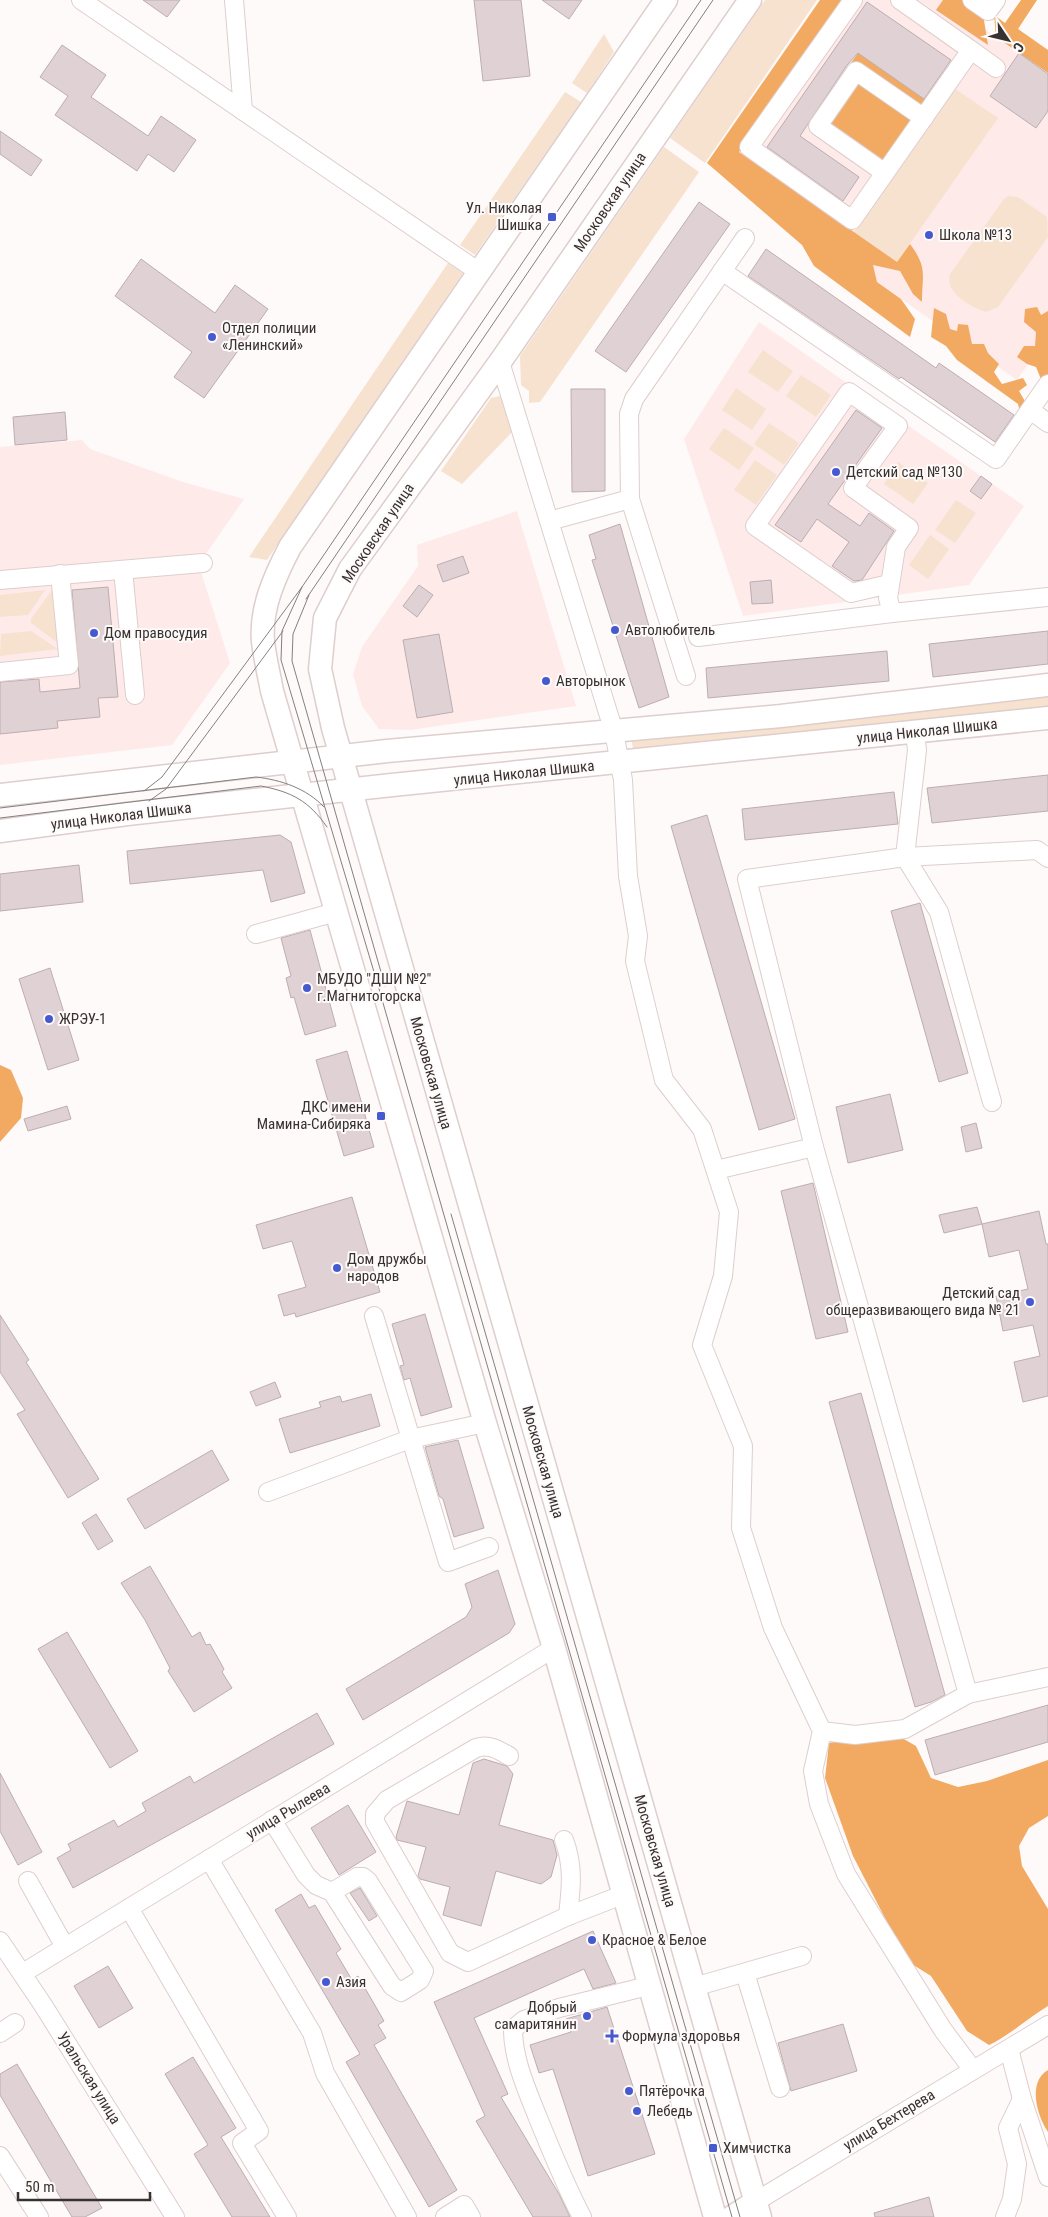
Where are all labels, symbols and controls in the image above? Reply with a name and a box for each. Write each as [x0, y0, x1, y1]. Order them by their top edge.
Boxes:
north arrow [983, 15, 1033, 65]
text: С [1010, 40, 1027, 55]
street label: Московская улица [570, 149, 650, 255]
place label: Ул. Николая Шишка [466, 199, 542, 234]
marker: Ул. Николая Шишка [546, 211, 558, 223]
place label: Школа №13 [939, 226, 1012, 244]
marker: Школа №13 [923, 229, 935, 241]
place label: Отдел полиции «Ленинский» [222, 319, 316, 354]
marker: Отдел полиции «Ленинский» [206, 331, 218, 343]
place label: Детский сад №130 [846, 463, 963, 481]
marker: Детский сад №130 [830, 466, 842, 478]
street label: Московская улица [338, 480, 418, 586]
place label: Автолюбитель [625, 621, 715, 639]
place label: Дом правосудия [104, 624, 208, 642]
marker: Автолюбитель [609, 624, 621, 636]
marker: Дом правосудия [88, 627, 100, 639]
place label: Авторынок [556, 672, 626, 690]
marker: Авторынок [540, 675, 552, 687]
street label: улица Николая Шишка [856, 715, 998, 747]
street label: улица Николая Шишка [453, 757, 595, 789]
street label: улица Николая Шишка [50, 798, 192, 834]
place label: МБУДО "ДШИ №2" г.Магнитогорска [317, 970, 432, 1005]
marker: МБУДО "ДШИ №2" г.Магнитогорска [301, 982, 313, 994]
place label: ЖРЭУ-1 [59, 1010, 106, 1028]
marker: ЖРЭУ-1 [43, 1013, 55, 1025]
street label: Московская улица [406, 1015, 456, 1131]
place label: ДКС имени Мамина-Сибиряка [257, 1098, 371, 1133]
marker: ДКС имени Мамина-Сибиряка [375, 1110, 387, 1122]
place label: Дом дружбы народов [347, 1250, 427, 1285]
marker: Дом дружбы народов [331, 1262, 343, 1274]
place label: Детский сад общеразвивающего вида № 21 [826, 1284, 1020, 1319]
marker: Детский сад общеразвивающего вида № 21 [1024, 1296, 1036, 1308]
street label: Московская улица [518, 1404, 568, 1520]
street label: улица Рылеева [243, 1779, 333, 1843]
street label: Московская улица [630, 1793, 680, 1909]
place label: Красное & Белое [602, 1931, 706, 1949]
marker: Красное & Белое [586, 1934, 598, 1946]
place label: Азия [336, 1973, 366, 1991]
marker: Азия [320, 1976, 332, 1988]
place label: Добрый самаритянин [494, 1998, 577, 2033]
marker: Добрый самаритянин [581, 2010, 593, 2022]
place label: Формула здоровья [622, 2027, 740, 2045]
street label: Уральская улица [53, 2029, 125, 2127]
marker: Формула здоровья [606, 2030, 618, 2042]
place label: Пятёрочка [639, 2082, 705, 2100]
marker: Пятёрочка [623, 2085, 635, 2097]
street label: улица Бехтерева [840, 2086, 938, 2154]
place label: Лебедь [647, 2102, 693, 2120]
marker: Лебедь [631, 2105, 643, 2117]
place label: Химчистка [723, 2139, 791, 2157]
marker: Химчистка [707, 2142, 719, 2154]
scale bar [18, 2170, 150, 2202]
text: 50 m [25, 2178, 55, 2196]

